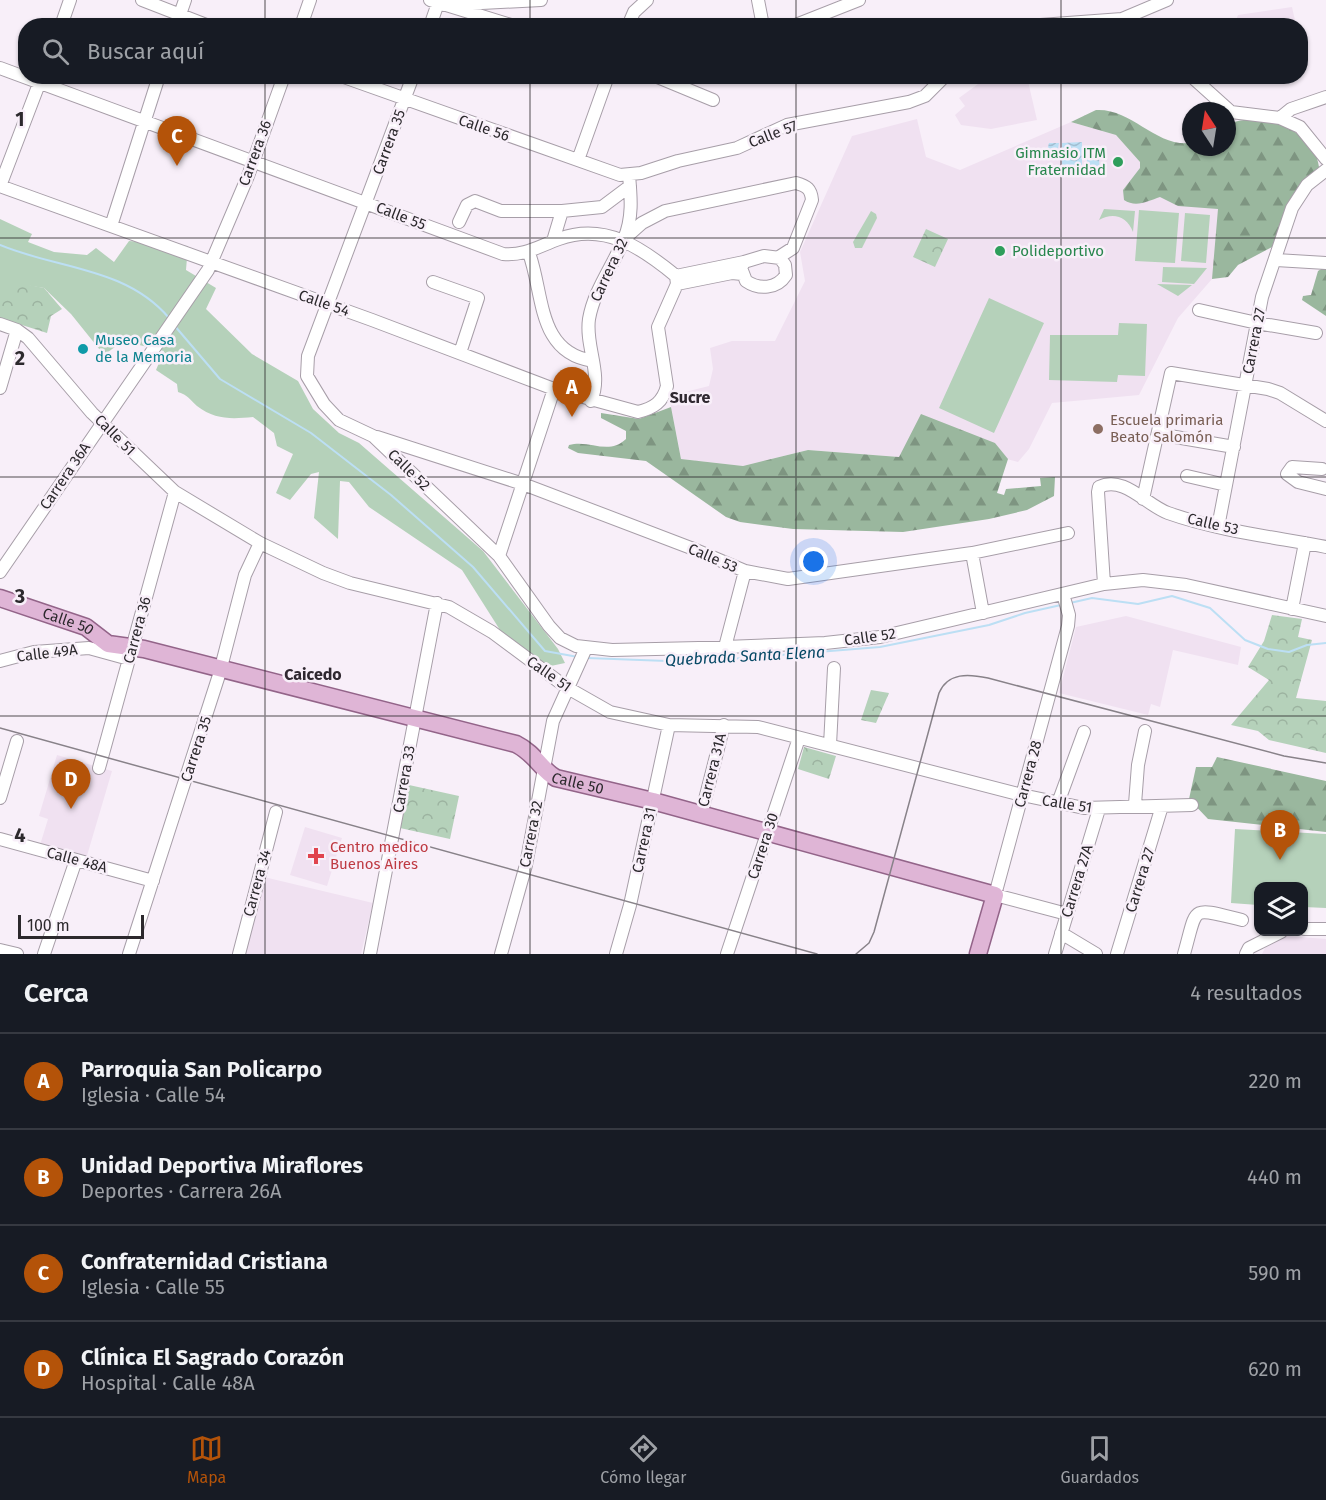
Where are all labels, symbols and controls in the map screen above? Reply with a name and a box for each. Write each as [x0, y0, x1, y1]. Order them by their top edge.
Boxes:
search box [18, 18, 1308, 84]
icon: search [39, 35, 72, 68]
text: Buscar aquí [87, 38, 204, 65]
north arrow [1182, 102, 1236, 156]
text: 1 [15, 107, 25, 131]
street label: Carrera 35 [369, 107, 409, 177]
street label: Calle 56 [456, 111, 512, 145]
pin: C [158, 116, 196, 166]
street label: Calle 57 [746, 116, 800, 152]
street label: Carrera 36 [235, 118, 275, 188]
place label: Gimnasio ITM Fraternidad [1015, 144, 1106, 179]
marker: Gimnasio ITM Fraternidad [1111, 155, 1125, 169]
street label: Calle 55 [373, 198, 429, 234]
street label: Carrera 32 [586, 235, 632, 305]
place label: Polideportivo [1012, 242, 1104, 260]
marker: Polideportivo [993, 244, 1007, 258]
street label: Calle 54 [296, 286, 352, 320]
street label: Carrera 27 [1239, 306, 1269, 376]
place label: Museo Casa de la Memoria [95, 331, 192, 366]
marker: Museo Casa de la Memoria [76, 342, 90, 356]
text: 2 [15, 346, 25, 370]
pin: A [552, 368, 592, 417]
district label: Sucre [670, 388, 711, 407]
street label: Calle 51 [91, 411, 139, 459]
place label: Escuela primaria Beato Salomón [1110, 411, 1223, 446]
marker: Escuela primaria Beato Salomón [1091, 422, 1105, 436]
street label: Carrera 36A [36, 439, 94, 513]
street label: Calle 52 [384, 446, 434, 494]
street label: Calle 53 [1186, 509, 1240, 539]
street label: Calle 53 [686, 540, 740, 576]
your location [799, 547, 828, 576]
text: 3 [14, 584, 25, 608]
street label: Carrera 36 [119, 595, 155, 665]
street label: Calle 50 [40, 604, 98, 639]
street label: Calle 52 [843, 624, 897, 650]
street label: Calle 49A [16, 640, 79, 666]
water label: Quebrada Santa Elena [665, 642, 825, 670]
street label: Calle 51 [523, 652, 575, 696]
district label: Caicedo [284, 665, 342, 684]
street label: Carrera 35 [177, 714, 215, 784]
street label: Carrera 31A [694, 731, 730, 809]
street label: Carrera 28 [1010, 738, 1046, 810]
street label: Carrera 33 [389, 744, 419, 814]
pin: D [52, 760, 90, 809]
street label: Calle 50 [548, 768, 606, 798]
street label: Calle 51 [1041, 791, 1093, 817]
street label: Carrera 32 [516, 799, 546, 869]
street label: Carrera 31 [628, 805, 660, 875]
street label: Carrera 30 [744, 810, 782, 882]
pin: B [1260, 810, 1300, 860]
text: 4 [14, 823, 26, 847]
place label: Centro medico Buenos Aires [330, 838, 428, 873]
street label: Carrera 27A [1057, 842, 1097, 920]
street label: Calle 48A [45, 843, 110, 877]
street label: Carrera 27 [1122, 845, 1159, 915]
marker: Centro medico Buenos Aires [307, 847, 325, 865]
street label: Carrera 34 [239, 848, 275, 918]
map controls [1254, 882, 1308, 936]
button: layers [1254, 882, 1308, 936]
scale bar [18, 912, 144, 940]
text: 100 m [27, 916, 70, 935]
text: Cerca [24, 978, 89, 1009]
text: 4 resultados [1190, 981, 1302, 1005]
text: Parroquia San Policarpo [81, 1056, 322, 1083]
text: A [38, 1069, 49, 1093]
text: 220 m [1249, 1069, 1302, 1093]
text: Iglesia · Calle 54 [81, 1083, 225, 1107]
text: Unidad Deportiva Miraflores [81, 1152, 363, 1179]
text: B [37, 1165, 50, 1189]
text: 440 m [1247, 1165, 1302, 1189]
text: Deportes · Carrera 26A [81, 1179, 281, 1203]
text: Confraternidad Cristiana [81, 1248, 328, 1275]
text: C [38, 1261, 49, 1285]
text: 590 m [1248, 1261, 1302, 1285]
text: Iglesia · Calle 55 [81, 1275, 225, 1299]
text: Clínica El Sagrado Corazón [81, 1344, 344, 1371]
text: D [37, 1357, 50, 1381]
text: 620 m [1248, 1357, 1302, 1381]
text: Hospital · Calle 48A [81, 1371, 255, 1395]
tab: Mapa [187, 1432, 226, 1487]
tab: Cómo llegar [600, 1432, 686, 1487]
tab: Guardados [1060, 1432, 1139, 1487]

